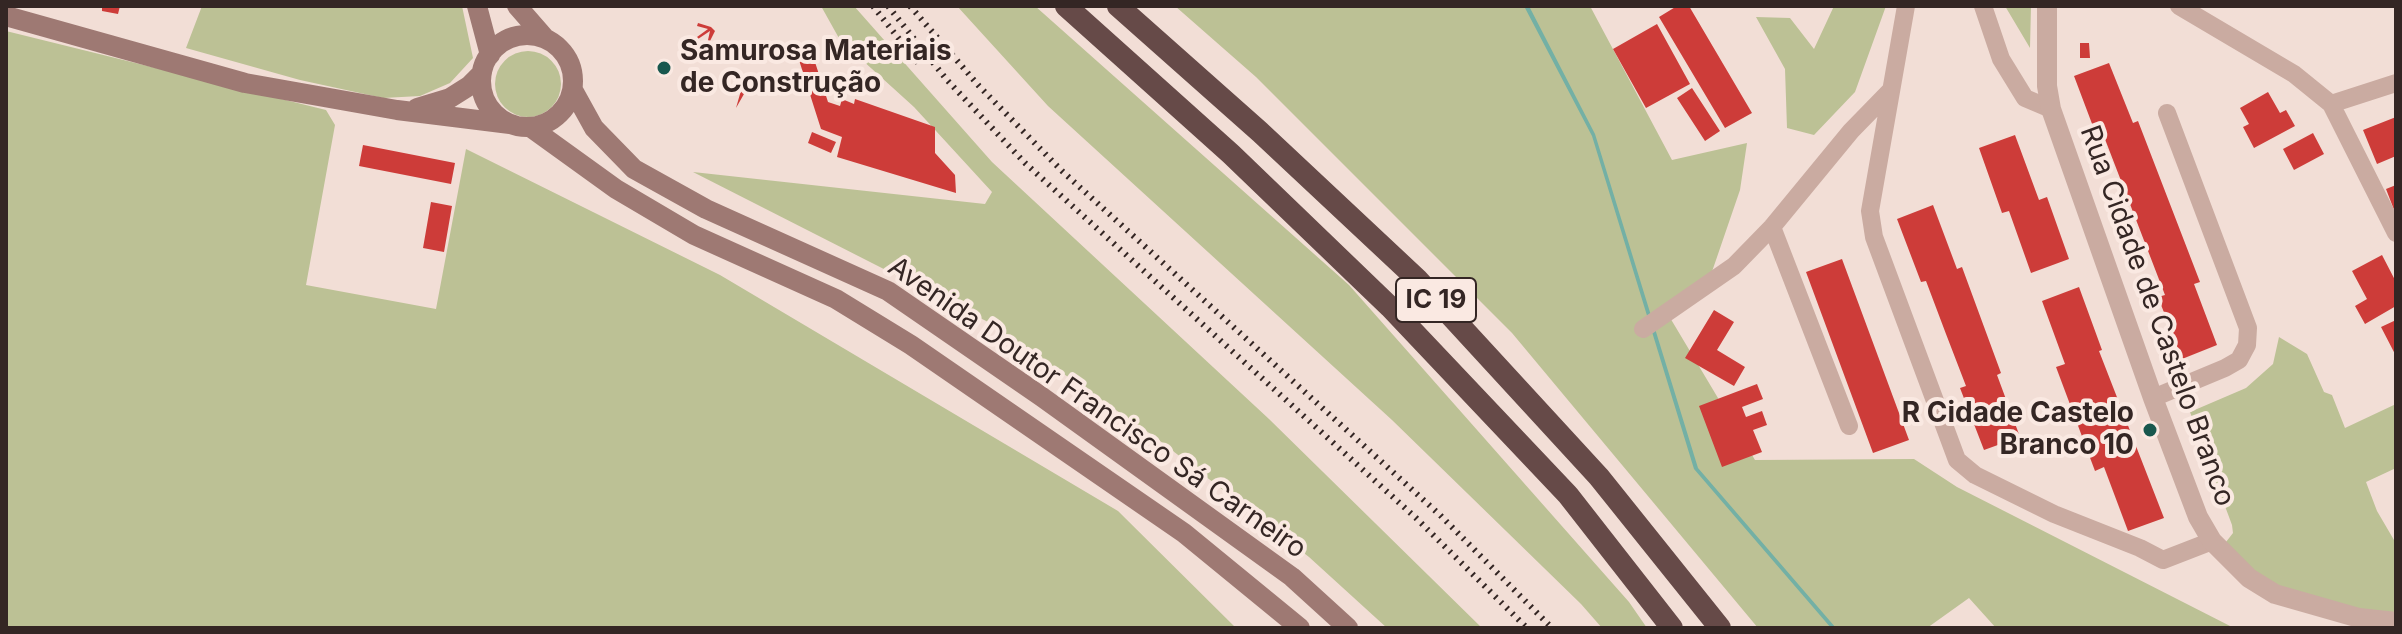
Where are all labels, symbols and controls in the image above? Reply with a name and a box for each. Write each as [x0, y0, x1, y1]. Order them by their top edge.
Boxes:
place label: Samurosa Materiais de Construção [680, 35, 952, 101]
marker: Samurosa Materiais de Construção [655, 59, 673, 77]
street label: Rua Cidade de Castelo Branco [2072, 121, 2242, 511]
street label: Avenida Doutor Francisco Sá Carneiro [882, 250, 1312, 566]
road number: IC 19 [1396, 278, 1476, 322]
place label: R Cidade Castelo Branco 10 [1902, 397, 2134, 463]
marker: R Cidade Castelo Branco 10 [2141, 421, 2159, 439]

